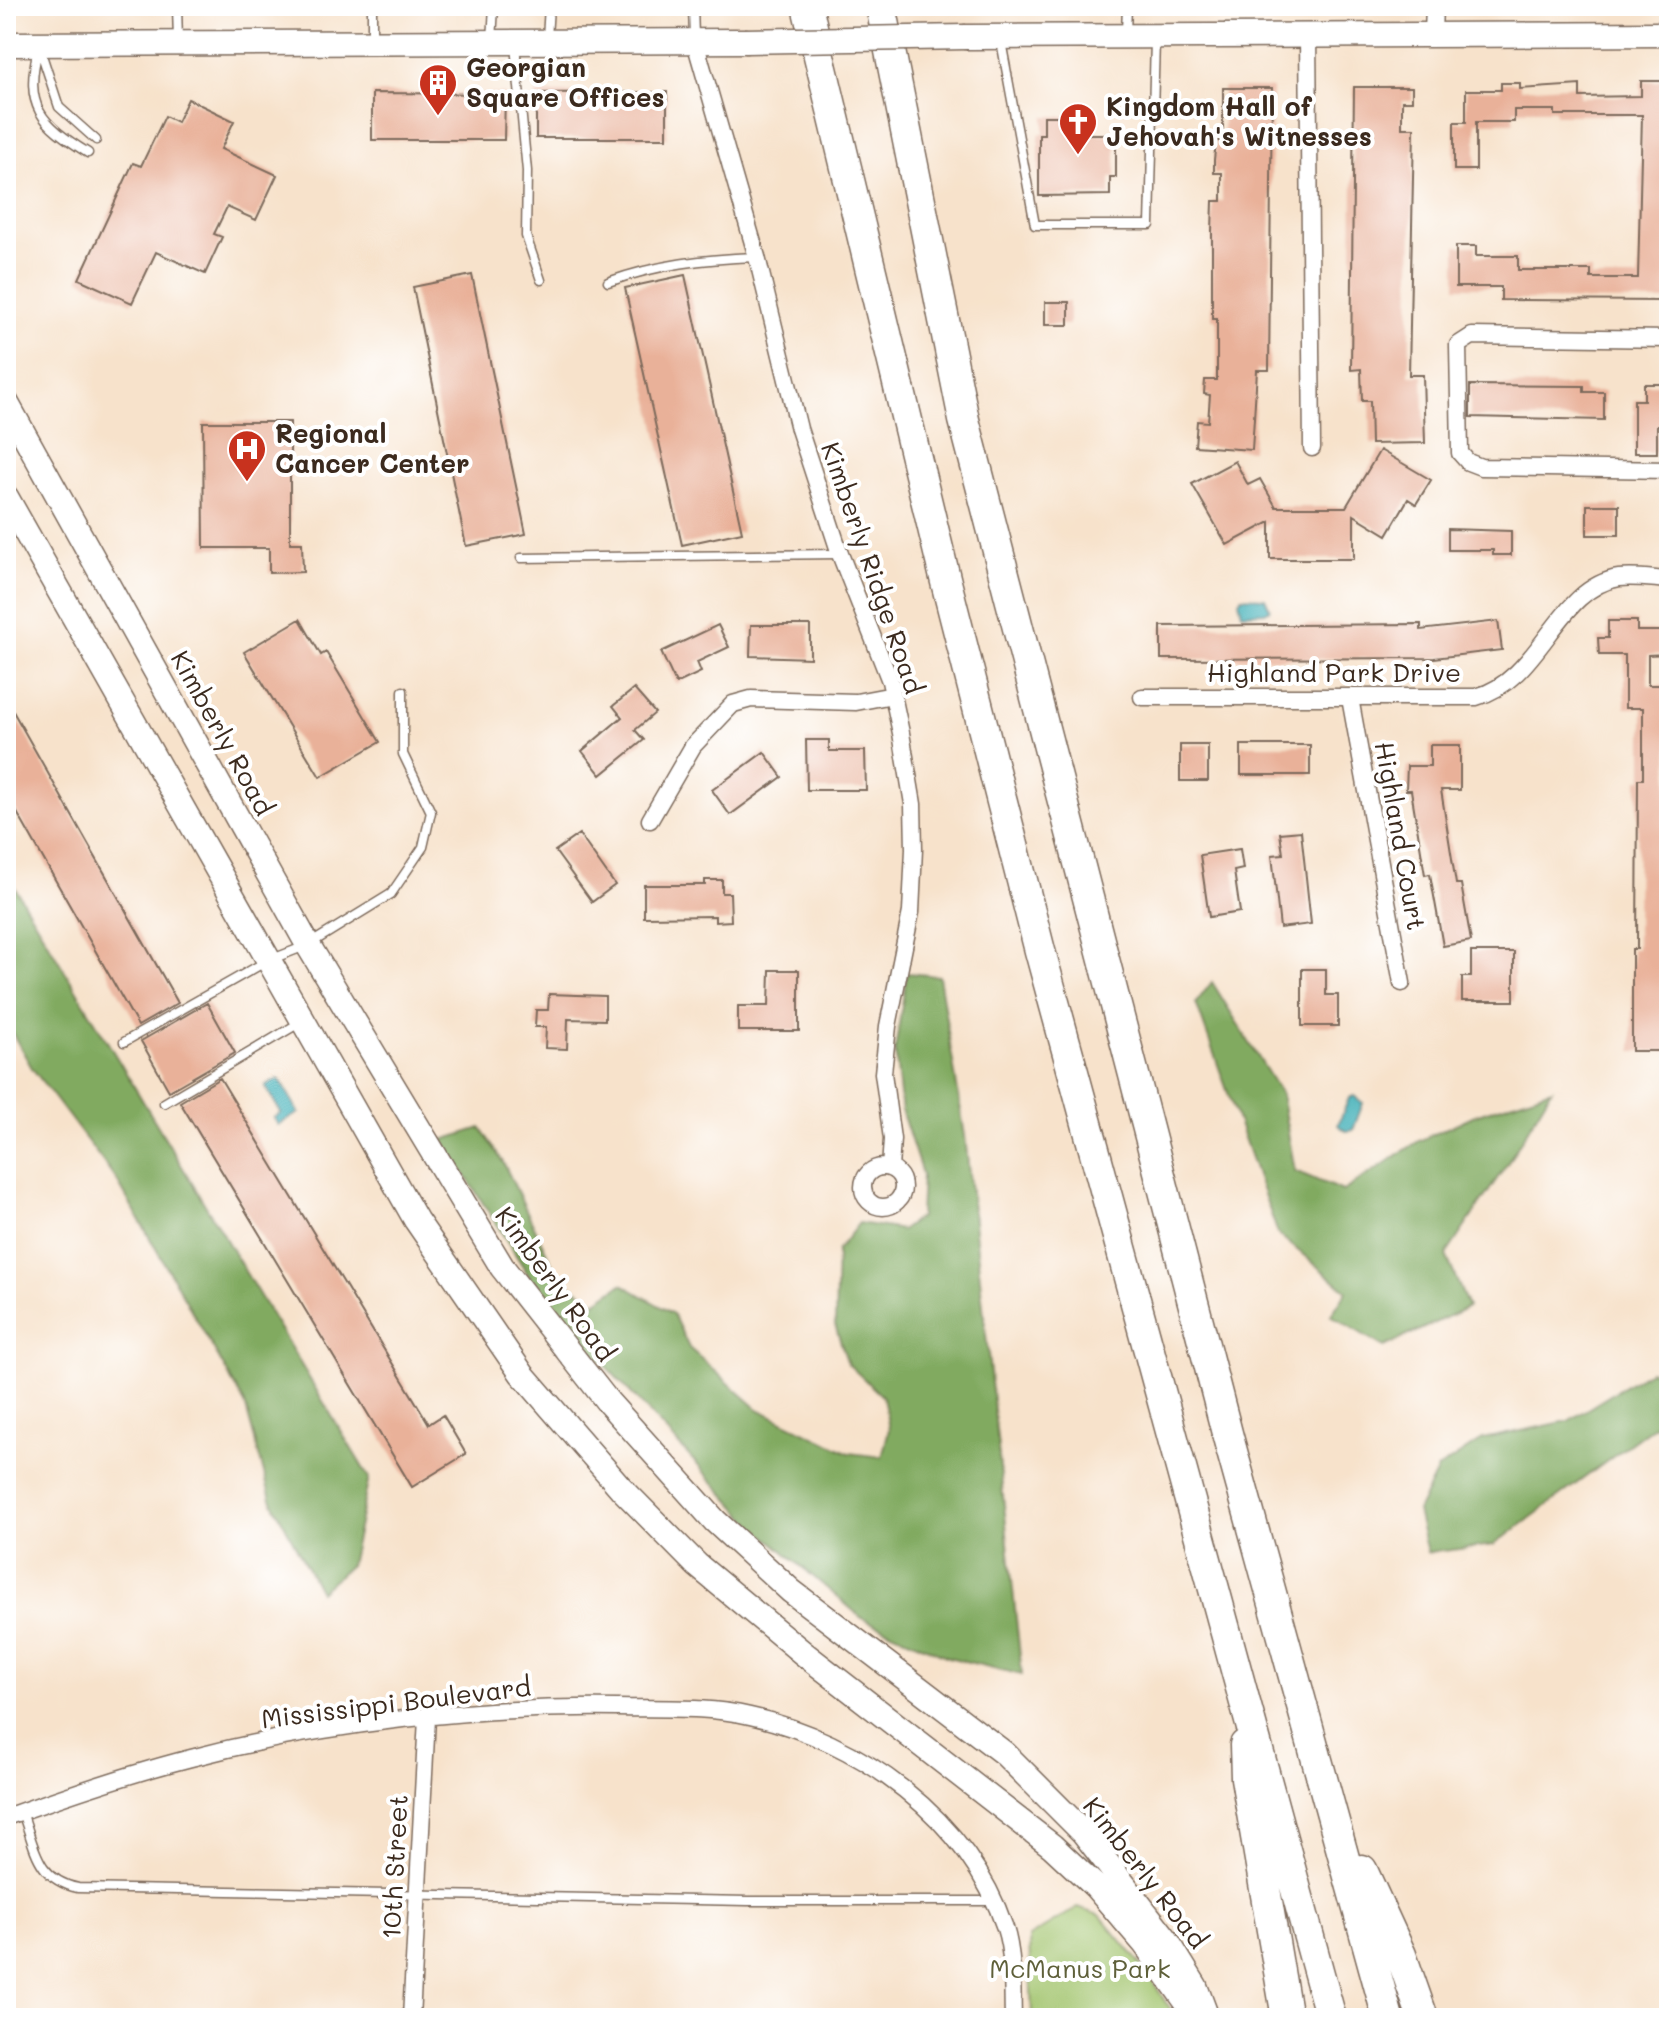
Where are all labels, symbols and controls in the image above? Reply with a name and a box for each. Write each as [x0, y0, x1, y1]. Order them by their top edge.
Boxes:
place label: Georgian Square Offices [466, 50, 665, 114]
building icon: Georgian Square Offices [417, 62, 459, 117]
place label: Kingdom Hall of Jehovah's Witnesses [1106, 89, 1372, 153]
church icon: Kingdom Hall of Jehovah's Witnesses [1057, 101, 1099, 156]
place label: Regional Cancer Center [275, 416, 469, 480]
hospital icon: Regional Cancer Center [226, 428, 268, 483]
street label: Kimberly Ridge Road [814, 437, 932, 698]
street label: Kimberly Road [164, 644, 282, 821]
street label: Highland Park Drive [1207, 655, 1461, 689]
street label: Highland Court [1368, 739, 1434, 933]
street label: Kimberly Road [488, 1199, 623, 1368]
street label: Mississippi Boulevard [259, 1669, 533, 1735]
street label: Kimberly Road [1076, 1790, 1216, 1955]
street label: 10th Street [373, 1794, 415, 1940]
park label: McManus Park [989, 1951, 1171, 1985]

